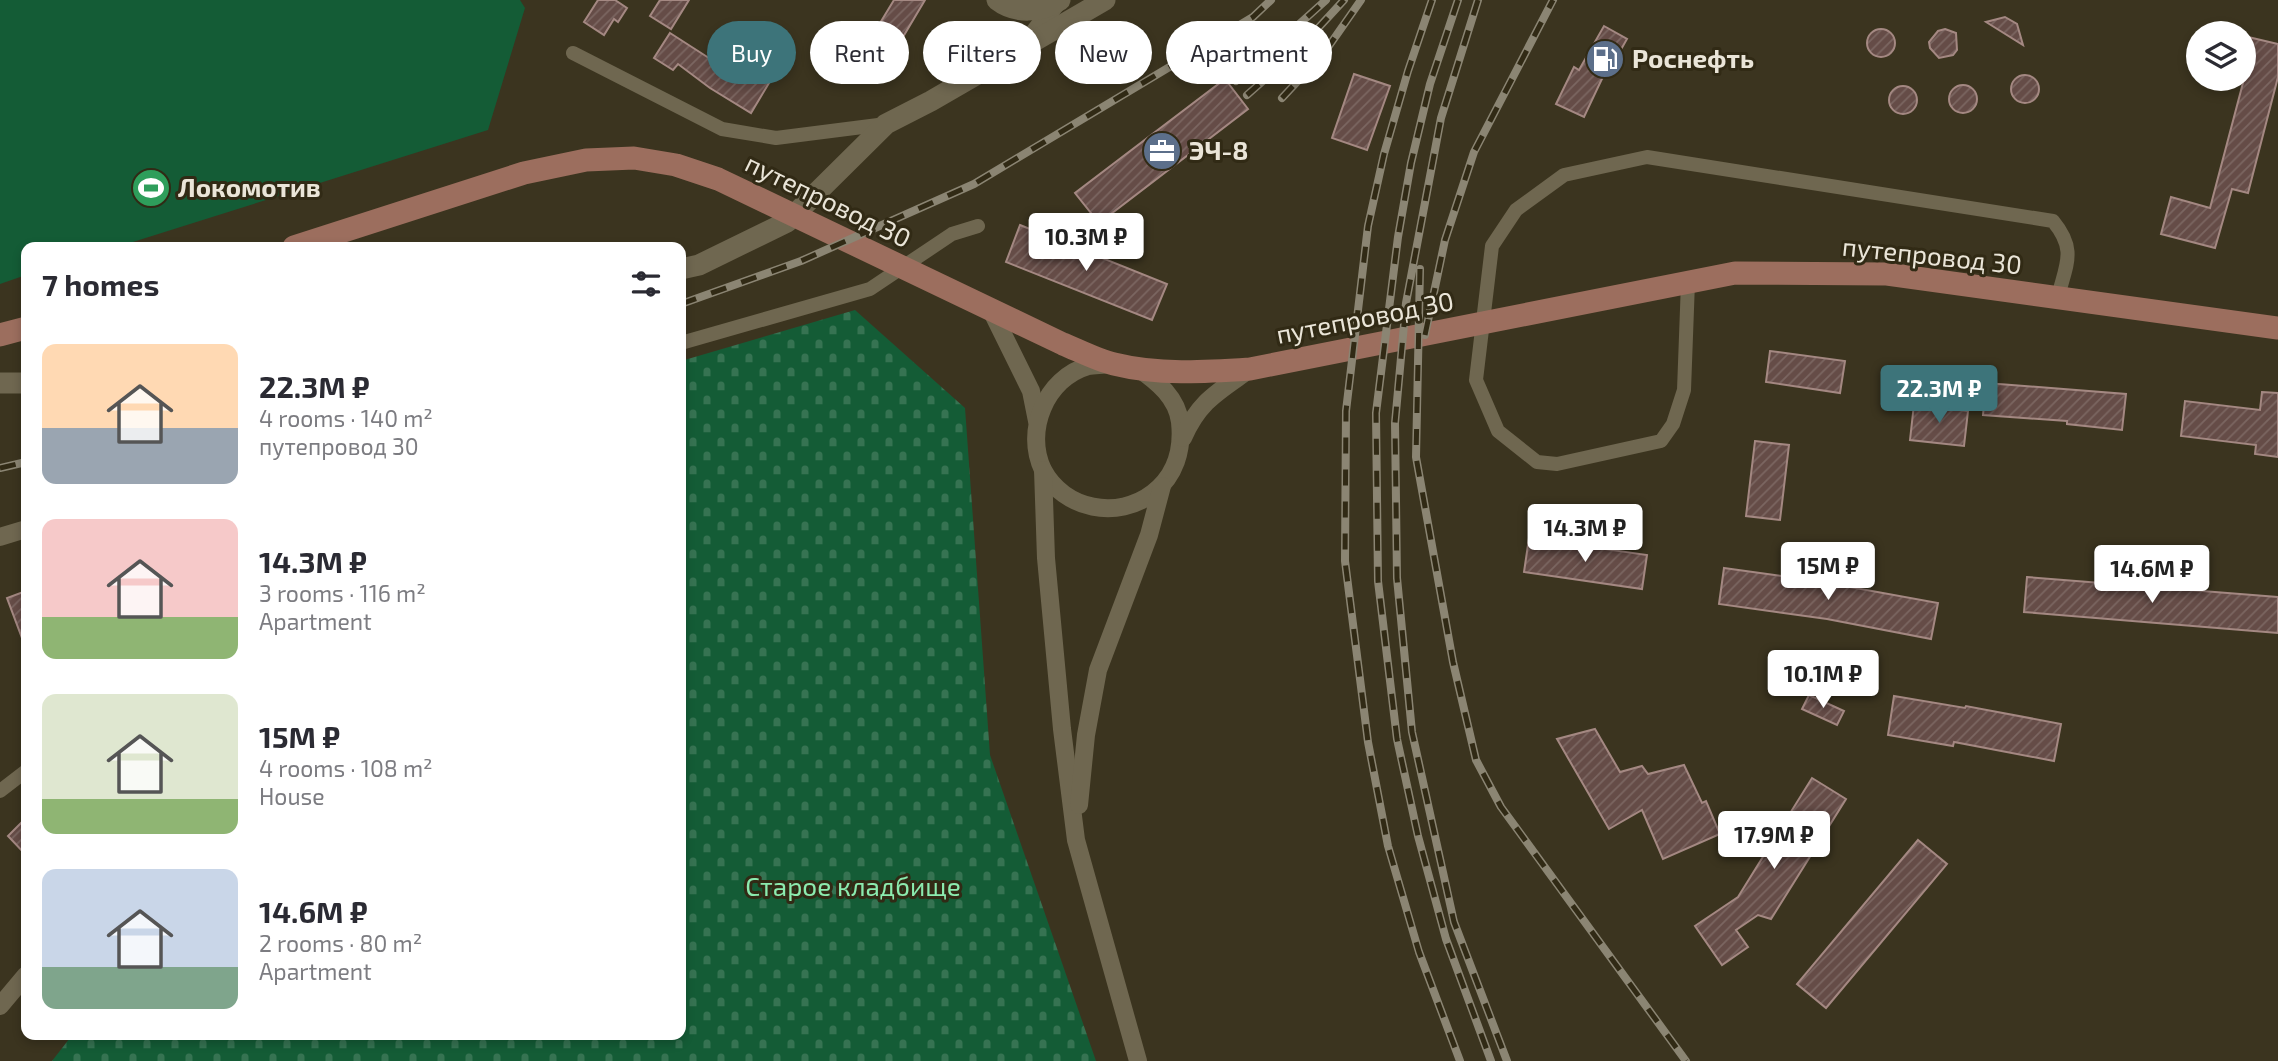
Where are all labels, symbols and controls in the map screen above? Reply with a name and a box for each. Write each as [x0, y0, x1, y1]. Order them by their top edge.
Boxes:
chip: Buy [707, 21, 796, 84]
chip: Rent [810, 21, 909, 84]
chip: Filters [923, 21, 1041, 84]
chip: New [1055, 21, 1152, 84]
chip: Apartment [1166, 21, 1332, 84]
map controls [2186, 21, 2256, 91]
button: layers [2186, 21, 2256, 91]
fuel station icon: Роснефть [1584, 38, 1626, 80]
place label: Роснефть [1632, 42, 1754, 73]
office icon: ЭЧ-8 [1141, 130, 1183, 172]
place label: ЭЧ-8 [1189, 134, 1249, 165]
street label: путепровод 30 [740, 146, 917, 254]
sports icon: Локомотив [130, 167, 172, 209]
place label: Локомотив [178, 171, 321, 202]
pin: 10.3M ₽ [1021, 214, 1151, 273]
text: 10.3M ₽ [1045, 222, 1127, 250]
street label: путепровод 30 [1841, 230, 2023, 280]
icon: filters [627, 265, 665, 303]
text: 7 homes [42, 266, 159, 302]
street label: путепровод 30 [1273, 284, 1456, 350]
pin: 22.3M ₽ [1874, 366, 2004, 425]
text: 22.3M ₽ [259, 368, 370, 404]
icon: home [98, 372, 182, 456]
text: 22.3M ₽ [1897, 374, 1982, 402]
text: 4 rooms · 140 m² [259, 404, 433, 432]
text: путепровод 30 [259, 432, 419, 460]
pin: 14.3M ₽ [1520, 504, 1650, 564]
text: 14.3M ₽ [1544, 513, 1626, 541]
pin: 15M ₽ [1779, 542, 1877, 602]
text: 14.3M ₽ [259, 543, 367, 579]
pin: 14.6M ₽ [2087, 546, 2217, 605]
icon: home [98, 547, 182, 631]
text: 15M ₽ [1797, 551, 1859, 579]
text: 14.6M ₽ [2110, 554, 2194, 582]
text: 3 rooms · 116 m² [259, 579, 426, 607]
text: Apartment [259, 607, 372, 635]
pin: 10.1M ₽ [1758, 650, 1888, 710]
text: 10.1M ₽ [1784, 659, 1862, 687]
text: 15M ₽ [259, 718, 340, 754]
icon: home [98, 722, 182, 806]
text: 4 rooms · 108 m² [259, 754, 433, 782]
text: House [259, 782, 325, 810]
pin: 17.9M ₽ [1709, 812, 1839, 871]
text: 17.9M ₽ [1734, 820, 1814, 848]
park label: Старое кладбище [745, 870, 961, 901]
text: 14.6M ₽ [259, 893, 368, 929]
icon: home [98, 897, 182, 981]
text: 2 rooms · 80 m² [259, 929, 422, 957]
text: Apartment [259, 957, 372, 985]

